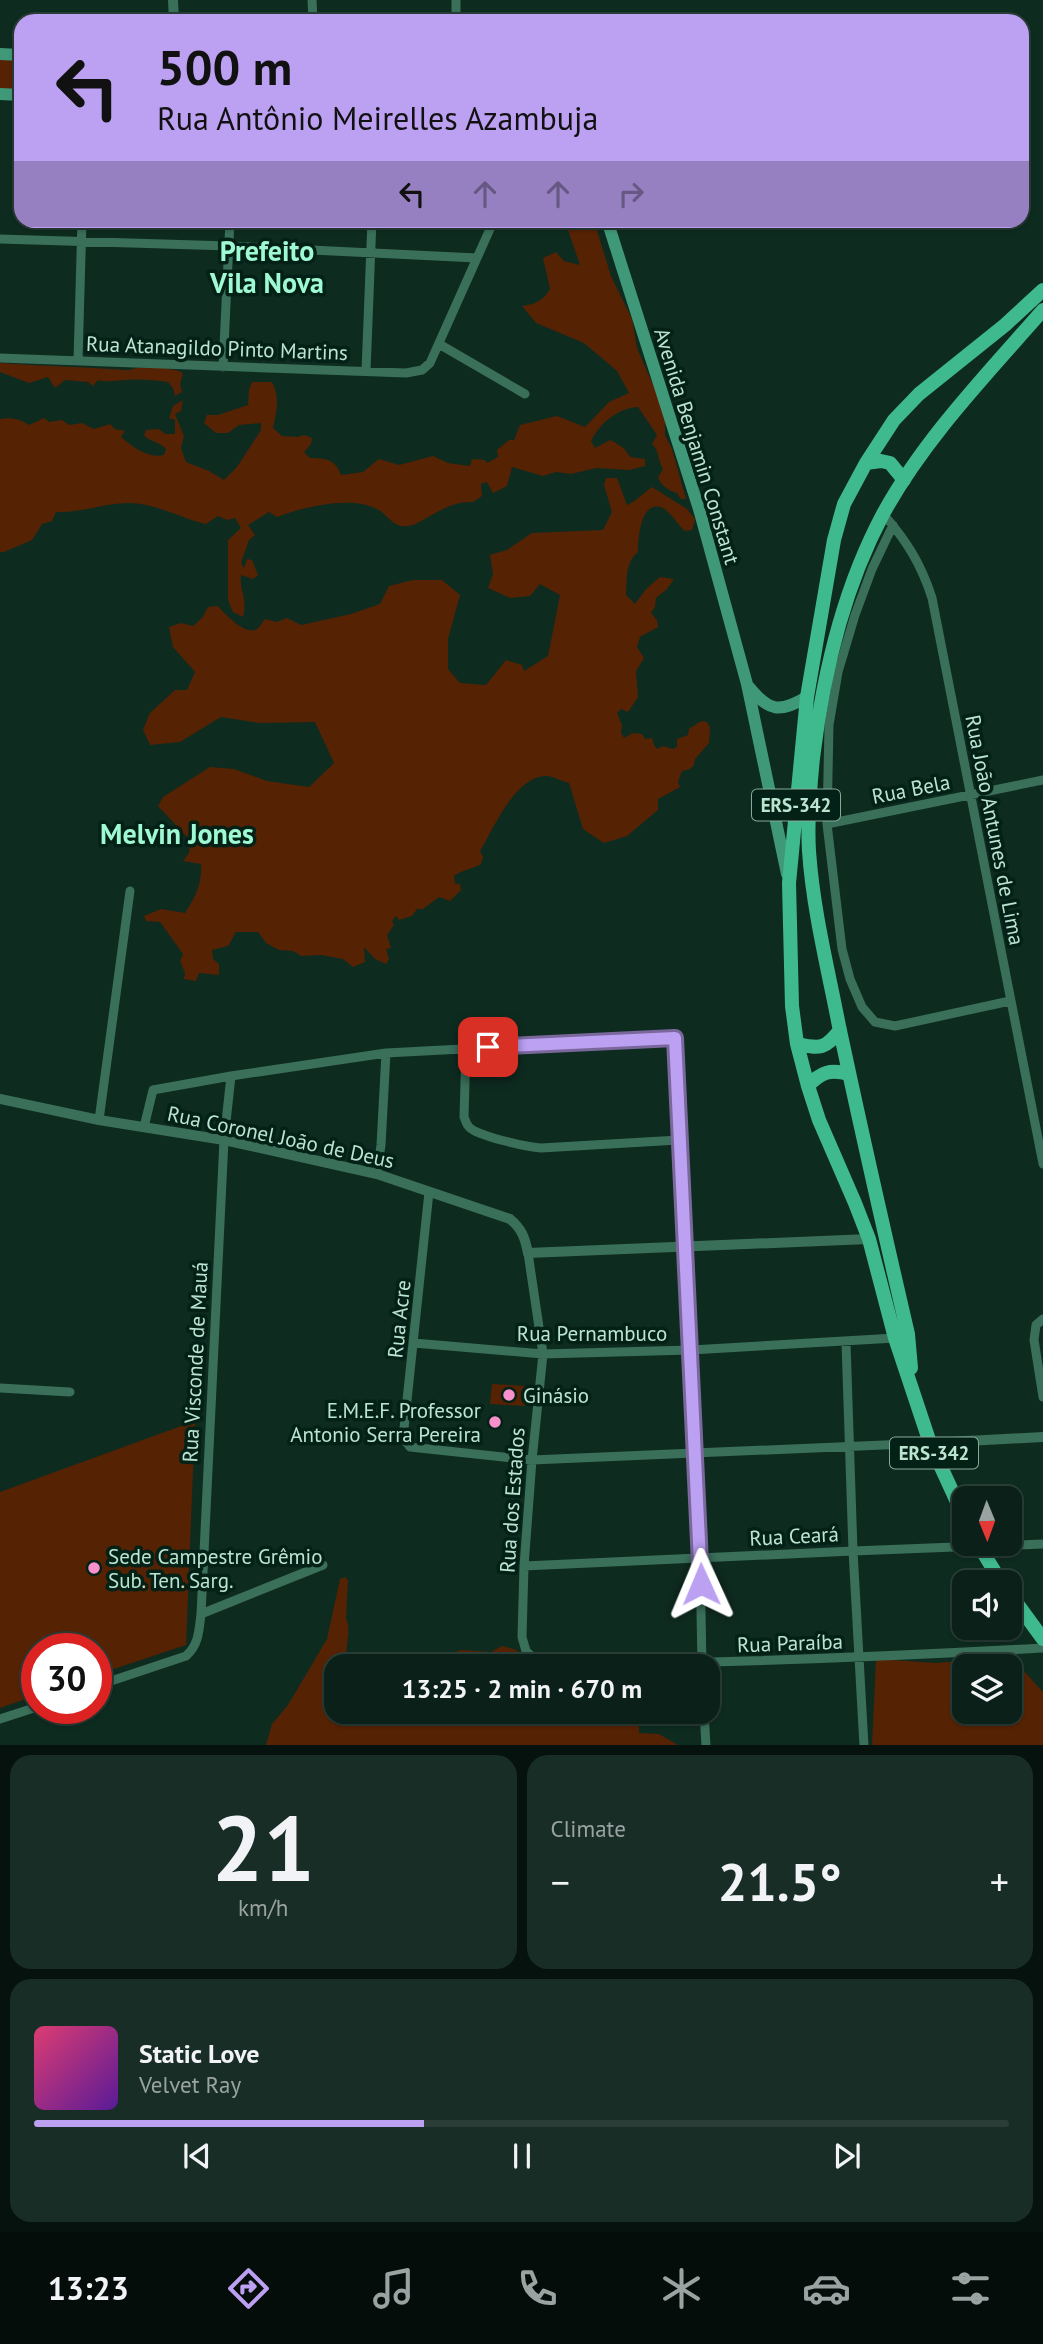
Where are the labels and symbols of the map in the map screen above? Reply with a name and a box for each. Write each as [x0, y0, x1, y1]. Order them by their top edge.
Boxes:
district label: Prefeito Vila Nova [209, 232, 324, 301]
street label: Avenida Benjamin Constant [648, 325, 746, 567]
street label: Rua Atanagildo Pinto Martins [86, 330, 348, 366]
street label: Rua João Antunes de Lima [959, 713, 1031, 947]
street label: Rua Bela [870, 768, 952, 810]
road number: ERS-342 [752, 790, 840, 820]
district label: Melvin Jones [100, 815, 254, 852]
pin [458, 1017, 518, 1077]
street label: Rua Coronel João de Deus [165, 1100, 397, 1174]
street label: Rua Visconde de Mauá [176, 1261, 214, 1463]
street label: Rua Acre [381, 1279, 417, 1359]
street label: Rua Pernambuco [517, 1320, 667, 1347]
place label: Ginásio [523, 1382, 589, 1409]
marker: Ginásio [501, 1387, 517, 1403]
place label: E.M.E.F. Professor Antonio Serra Pereira [290, 1397, 481, 1448]
marker: E.M.E.F. Professor Antonio Serra Pereira [487, 1414, 503, 1430]
street label: Rua dos Estados [493, 1426, 531, 1574]
road number: ERS-342 [890, 1438, 978, 1469]
north arrow [952, 1486, 1022, 1556]
street label: Rua Ceará [749, 1520, 839, 1552]
place label: Sede Campestre Grêmio Sub. Ten. Sarg. [108, 1543, 323, 1594]
position arrow [664, 1547, 738, 1621]
marker: Sede Campestre Grêmio Sub. Ten. Sarg. [86, 1560, 102, 1576]
street label: Rua Paraíba [737, 1628, 843, 1658]
speed limit sign: 30 [21, 1633, 112, 1724]

